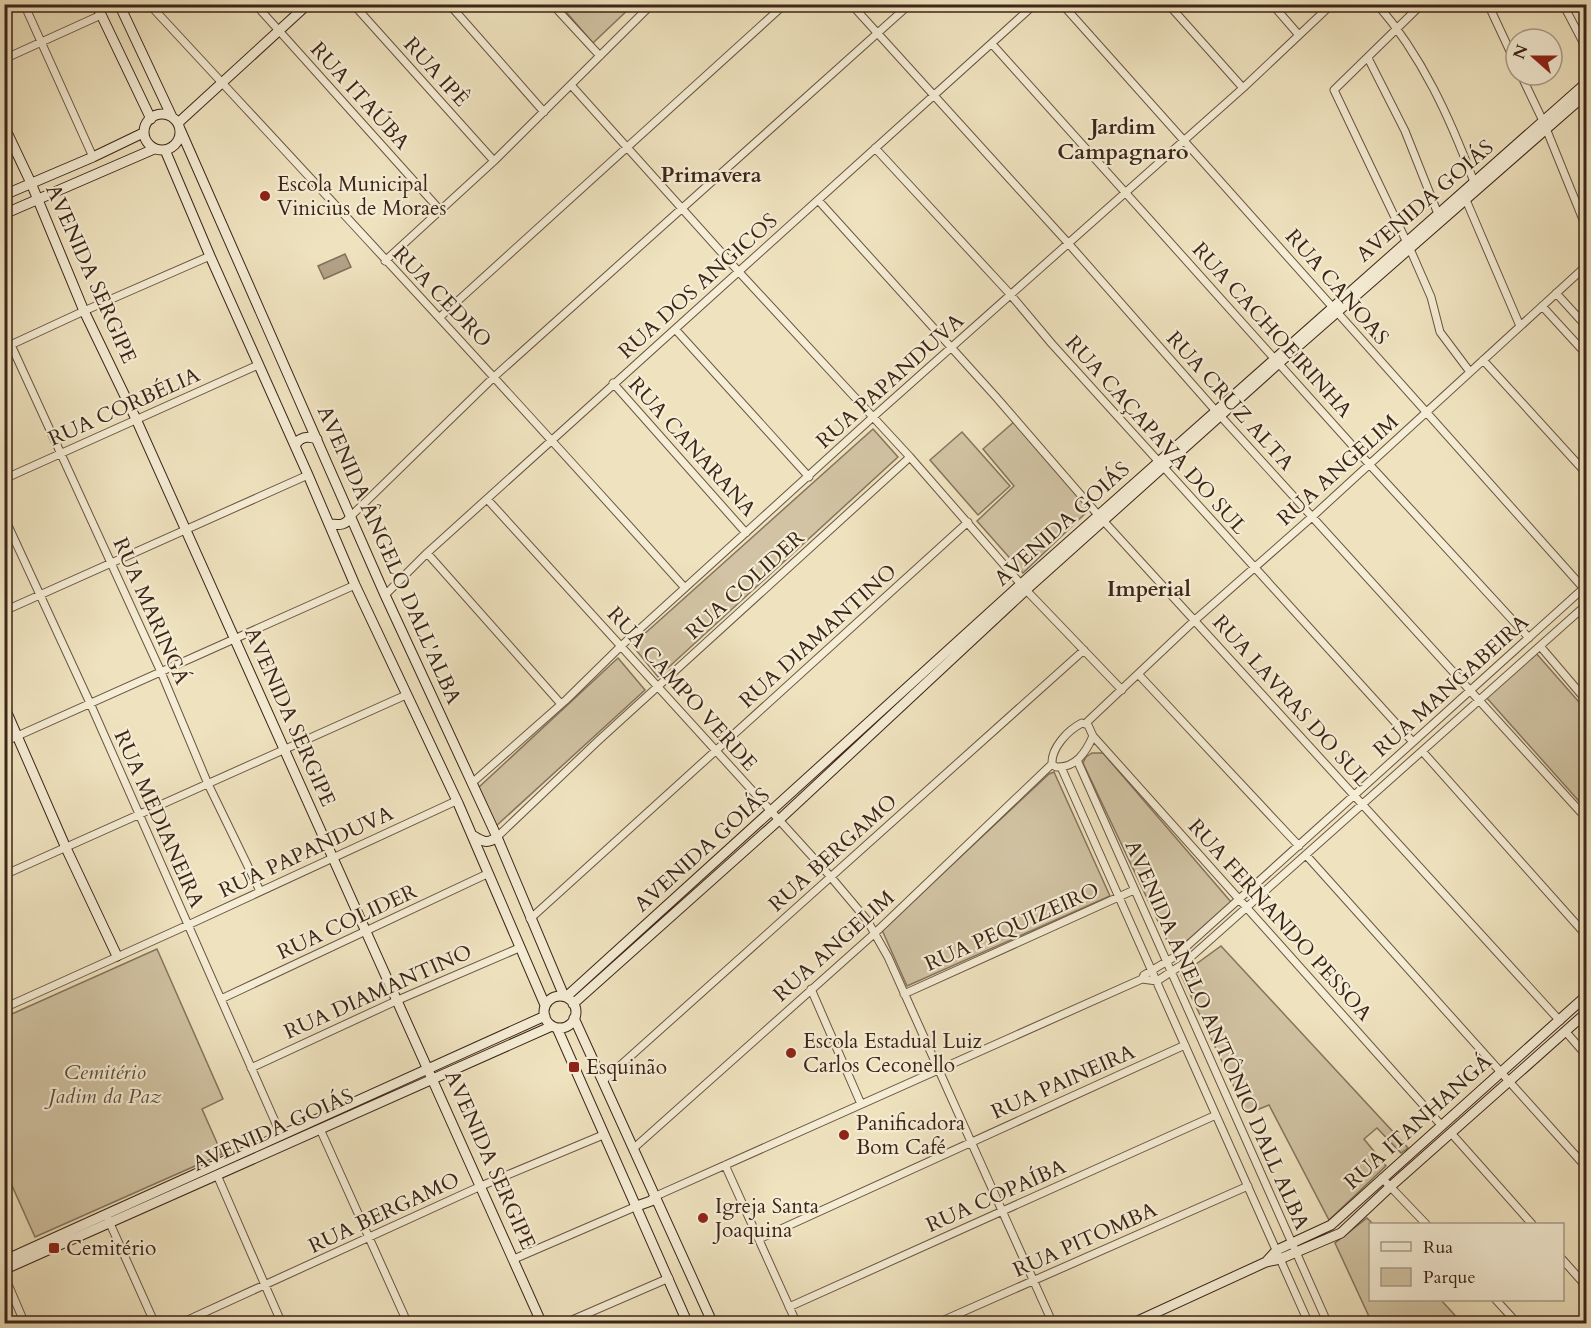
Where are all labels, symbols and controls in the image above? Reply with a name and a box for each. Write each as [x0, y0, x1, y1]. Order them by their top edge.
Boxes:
north arrow [1504, 27, 1564, 87]
street label: RUA IPÊ [397, 30, 476, 113]
street label: RUA ITAÚBA [304, 35, 417, 156]
text: N [1508, 41, 1534, 62]
district label: Jardim Campagnaro [1057, 112, 1189, 167]
street label: AVENIDA GOIÁS [1350, 133, 1500, 269]
district label: Primavera [660, 160, 762, 190]
place label: Escola Municipal Vinicius de Moraes [277, 170, 447, 223]
street label: AVENIDA SERGIPE [38, 180, 144, 368]
marker: Escola Municipal Vinicius de Moraes [258, 189, 272, 203]
street label: RUA DOS ANGICOS [612, 207, 784, 365]
street label: RUA CANOAS [1279, 223, 1395, 351]
street label: RUA CACHOEIRINHA [1185, 236, 1359, 424]
street label: RUA CEDRO [386, 240, 498, 354]
street label: RUA PAPANDUVA [810, 307, 970, 455]
street label: RUA CRUZ ALTA [1159, 325, 1301, 477]
street label: RUA CAÇAPAVA DO SUL [1059, 329, 1254, 541]
street label: RUA CORBÉLIA [44, 361, 204, 453]
street label: RUA CANARANA [622, 371, 763, 523]
street label: AVENIDA ÂNGELO DALL'ALBA [310, 401, 468, 709]
street label: RUA ANGELIM [1271, 407, 1405, 532]
street label: AVENIDA GOIÁS [988, 455, 1136, 593]
street label: RUA COLIDER [679, 523, 811, 646]
street label: RUA MARINGÁ [106, 533, 196, 689]
street label: RUA DIAMANTINO [733, 557, 903, 715]
district label: Imperial [1107, 574, 1191, 604]
street label: RUA CAMPO VERDE [600, 600, 764, 778]
street label: RUA MANGABEIRA [1367, 608, 1535, 764]
street label: RUA LAVRAS DO SUL [1206, 609, 1376, 793]
street label: AVENIDA SERGIPE [237, 623, 343, 811]
street label: RUA MEDIANEIRA [107, 726, 211, 913]
street label: AVENIDA GOIÁS [628, 781, 776, 919]
street label: RUA BERGAMO [763, 788, 903, 918]
street label: RUA PAPANDUVA [214, 799, 398, 905]
street label: RUA FERNANDO PESSOA [1181, 813, 1379, 1027]
street label: AVENIDA ANELO ANTÔNIO DALL ALBA [1118, 836, 1316, 1234]
street label: RUA PEQUIZEIRO [920, 876, 1104, 978]
street label: RUA COLIDER [272, 877, 422, 967]
street label: RUA ANGELIM [767, 883, 901, 1008]
street label: RUA DIAMANTINO [280, 938, 476, 1046]
place label: Escola Estadual Luiz Carlos Ceconello [803, 1027, 983, 1080]
street label: RUA PAINEIRA [987, 1037, 1139, 1127]
marker: Escola Estadual Luiz Carlos Ceconello [784, 1046, 798, 1060]
street label: RUA ITANHANGÁ [1338, 1048, 1498, 1196]
place label: Esquinão [586, 1053, 667, 1082]
park label: Cemitério Jadim da Paz [44, 1058, 162, 1111]
marker: Esquinão [567, 1060, 581, 1074]
street label: AVENIDA SERGIPE [437, 1066, 543, 1254]
street label: AVENIDA GOIÁS [188, 1081, 358, 1179]
place label: Panificadora Bom Café [856, 1109, 965, 1162]
marker: Panificadora Bom Café [837, 1128, 851, 1142]
street label: RUA COPAÍBA [921, 1152, 1071, 1240]
street label: RUA BERGAMO [304, 1165, 464, 1261]
place label: Igreja Santa Joaquina [712, 1192, 819, 1245]
street label: RUA PITOMBA [1009, 1195, 1161, 1285]
marker: Igreja Santa Joaquina [696, 1211, 710, 1225]
legend [1369, 1223, 1564, 1301]
place label: Cemitério [66, 1234, 156, 1263]
text: Rua [1423, 1235, 1453, 1260]
marker: Cemitério [47, 1241, 61, 1255]
text: Parque [1423, 1265, 1476, 1290]

